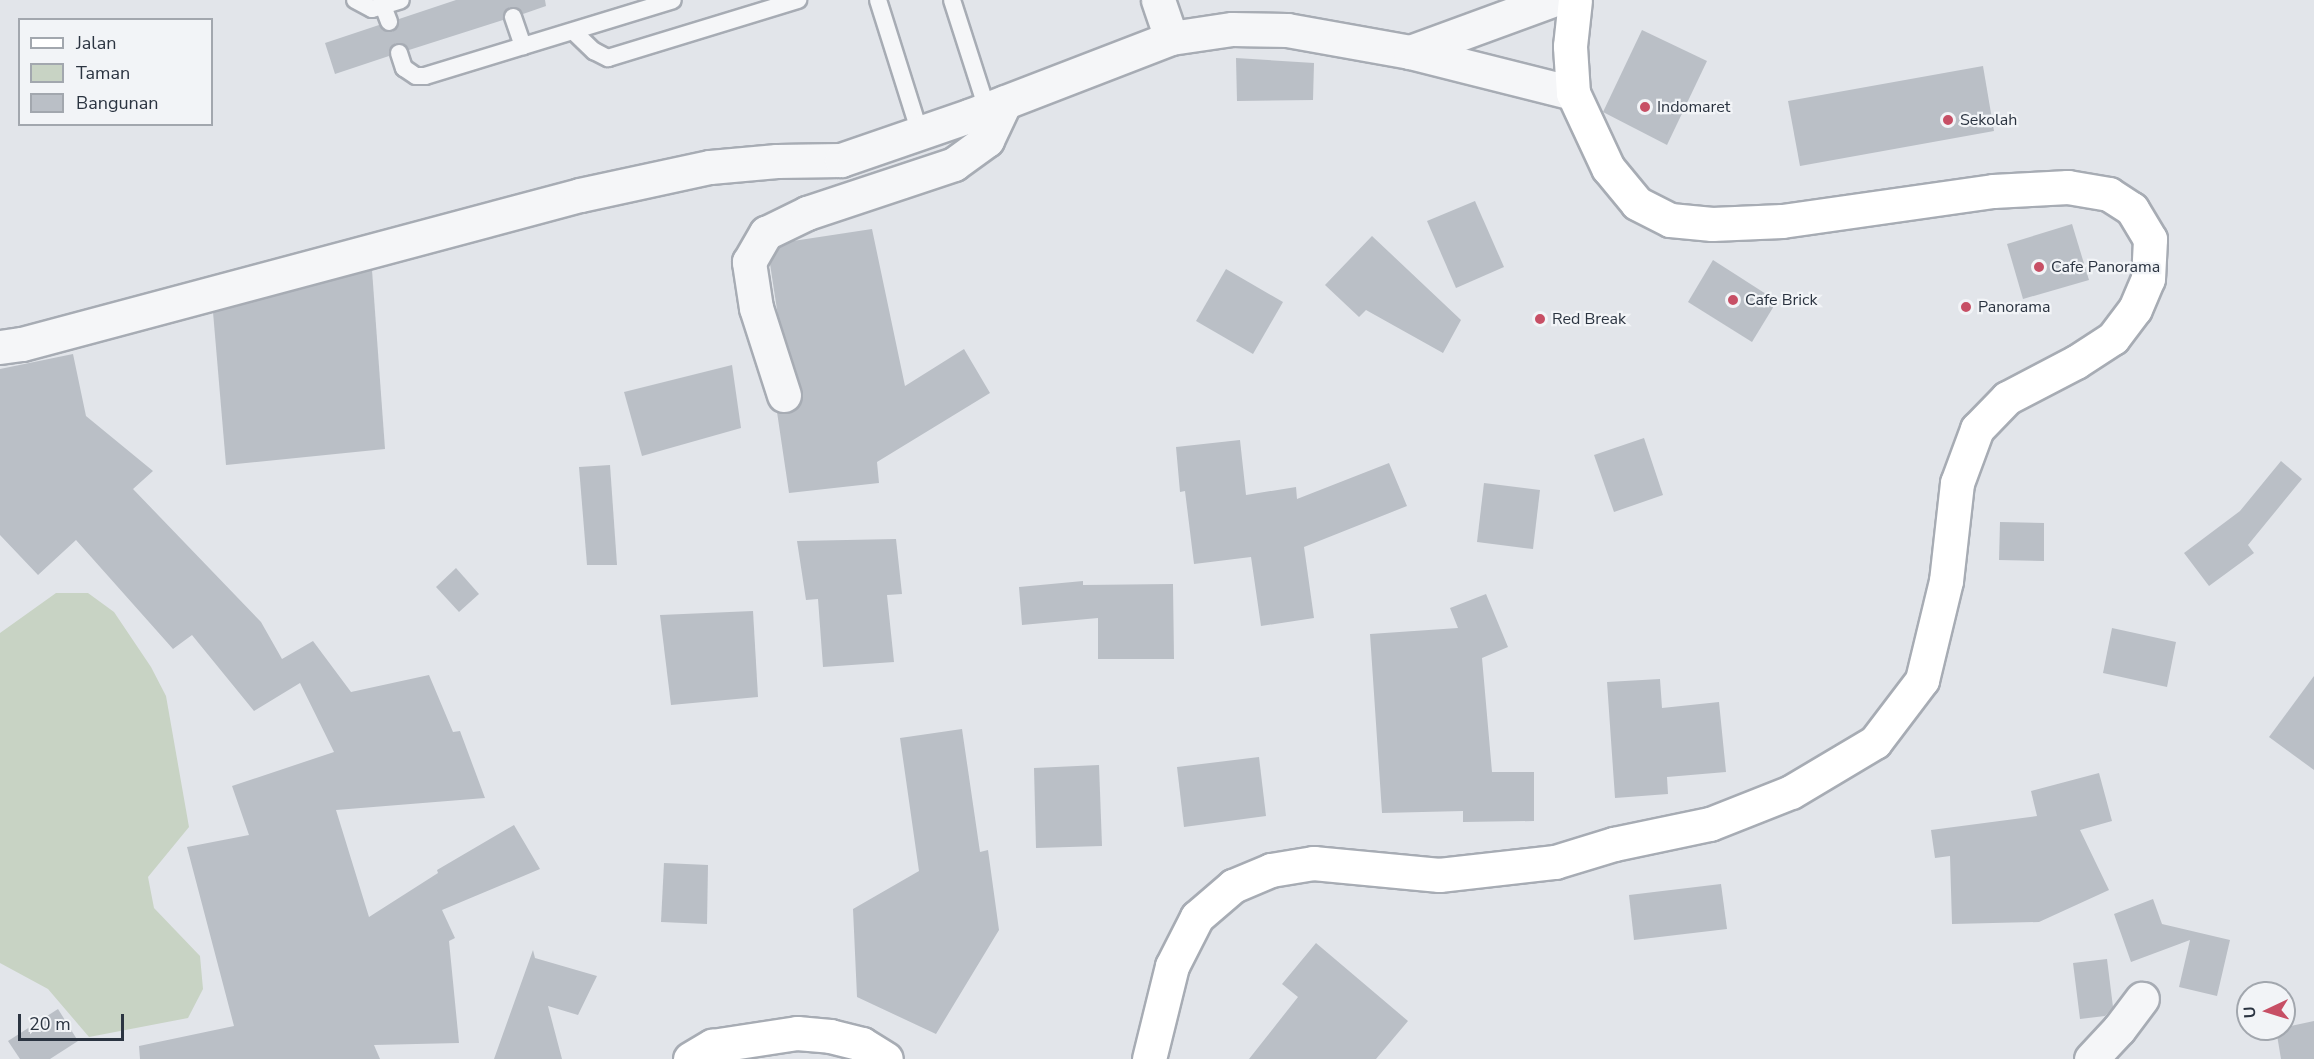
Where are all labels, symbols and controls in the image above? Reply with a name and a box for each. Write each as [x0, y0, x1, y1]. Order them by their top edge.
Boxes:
legend [18, 18, 213, 126]
text: Jalan [76, 31, 116, 55]
text: Taman [76, 61, 130, 85]
text: Bangunan [76, 91, 159, 115]
place label: Indomaret [1657, 97, 1730, 117]
marker: Indomaret [1638, 100, 1652, 114]
place label: Sekolah [1960, 110, 2017, 130]
marker: Sekolah [1941, 113, 1955, 127]
place label: Cafe Panorama [2051, 257, 2160, 277]
marker: Cafe Panorama [2032, 260, 2046, 274]
place label: Cafe Brick [1745, 290, 1817, 310]
marker: Cafe Brick [1726, 293, 1740, 307]
place label: Panorama [1978, 297, 2051, 317]
marker: Panorama [1959, 300, 1973, 314]
place label: Red Break [1552, 309, 1626, 329]
marker: Red Break [1533, 312, 1547, 326]
north arrow [2236, 981, 2296, 1041]
scale bar [21, 1002, 128, 1040]
text: U [2239, 1005, 2261, 1019]
text: 20 m [29, 1012, 71, 1036]

